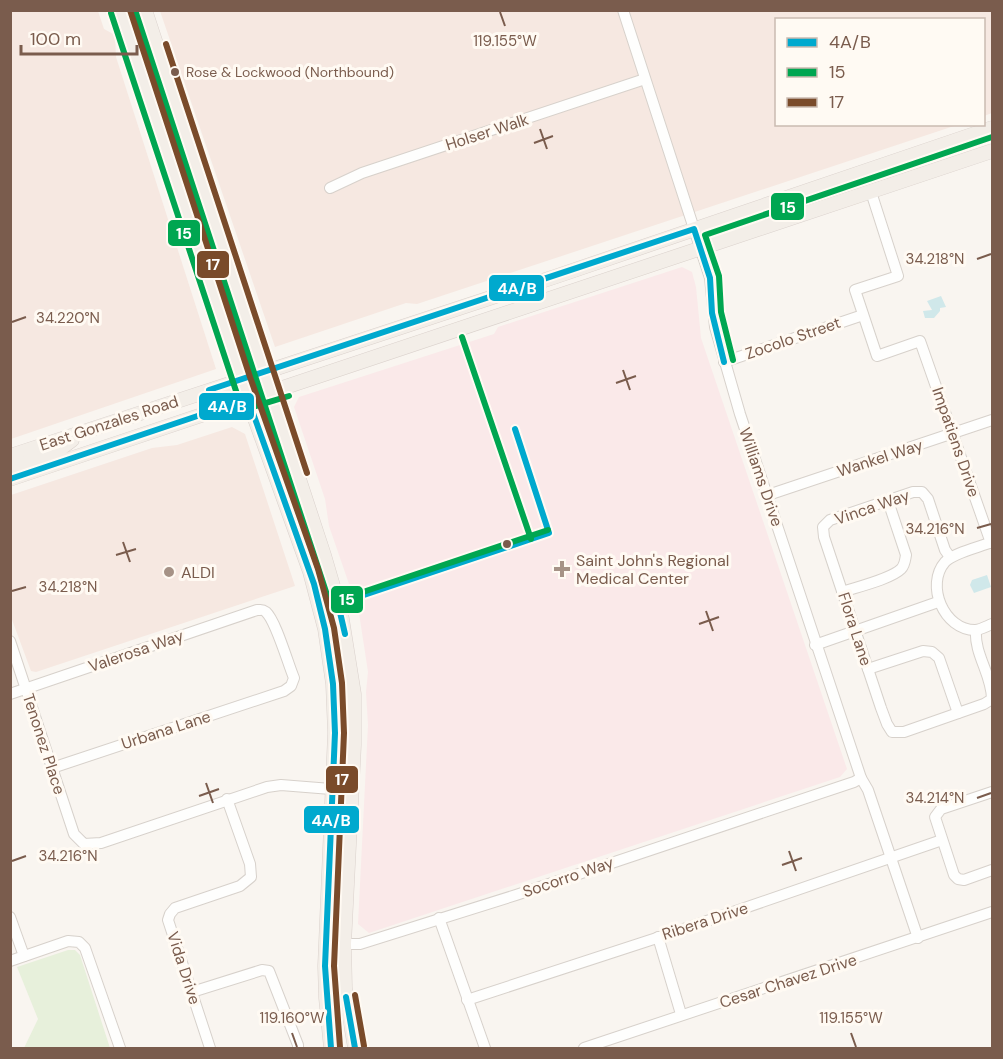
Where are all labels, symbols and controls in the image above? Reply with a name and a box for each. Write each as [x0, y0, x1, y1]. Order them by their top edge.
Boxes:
scale bar [21, 18, 136, 56]
legend [775, 18, 985, 126]
text: 100 m [30, 27, 81, 51]
text: 4A/B [829, 30, 871, 54]
text: 119.155°W [473, 31, 537, 51]
text: 15 [829, 60, 846, 84]
place label: Rose & Lockwood (Northbound) [186, 63, 394, 81]
marker: Rose & Lockwood (Northbound) [169, 66, 181, 78]
text: 17 [829, 90, 844, 114]
street label: Holser Walk [443, 109, 531, 155]
line badge: 15 [770, 192, 805, 221]
text: 15 [780, 197, 796, 218]
line badge: 15 [167, 219, 201, 247]
text: 15 [176, 223, 192, 244]
text: 34.218°N [906, 249, 964, 269]
line badge: 17 [196, 250, 230, 279]
text: 17 [206, 254, 221, 275]
line badge: 4A/B [488, 274, 545, 302]
text: 4A/B [497, 278, 537, 299]
text: 34.220°N [36, 308, 100, 328]
street label: Zocolo Street [743, 312, 843, 364]
street label: Impatiens Drive [927, 384, 985, 500]
street label: East Gonzales Road [37, 391, 181, 455]
line badge: 4A/B [198, 392, 255, 421]
text: 4A/B [207, 396, 247, 417]
street label: Williams Drive [734, 425, 788, 529]
street label: Wankel Way [834, 434, 926, 482]
street label: Vinca Way [832, 484, 912, 530]
text: 34.216°N [905, 519, 965, 539]
unlabelled marker [501, 538, 513, 550]
place label: Saint John's Regional Medical Center [576, 550, 729, 589]
marker: Saint John's Regional Medical Center [553, 560, 571, 578]
place label: ALDI [181, 562, 215, 583]
marker: ALDI [162, 565, 176, 579]
text: 34.218°N [39, 577, 97, 597]
line badge: 15 [330, 585, 364, 614]
text: 15 [339, 589, 355, 610]
street label: Flora Lane [833, 590, 877, 668]
street label: Valerosa Way [86, 625, 186, 677]
street label: Tenonez Place [18, 691, 70, 797]
street label: Urbana Lane [119, 706, 213, 754]
line badge: 17 [325, 765, 359, 794]
text: 17 [335, 769, 350, 790]
text: 34.214°N [906, 788, 964, 808]
line badge: 4A/B [303, 805, 360, 834]
text: 4A/B [311, 810, 351, 831]
text: 34.216°N [38, 846, 98, 866]
street label: Socorro Way [520, 852, 616, 902]
street label: Ribera Drive [659, 897, 751, 945]
street label: Vida Drive [162, 929, 206, 1007]
street label: Cesar Chavez Drive [717, 949, 859, 1013]
text: 119.160°W [260, 1008, 325, 1028]
text: 119.155°W [819, 1008, 883, 1028]

